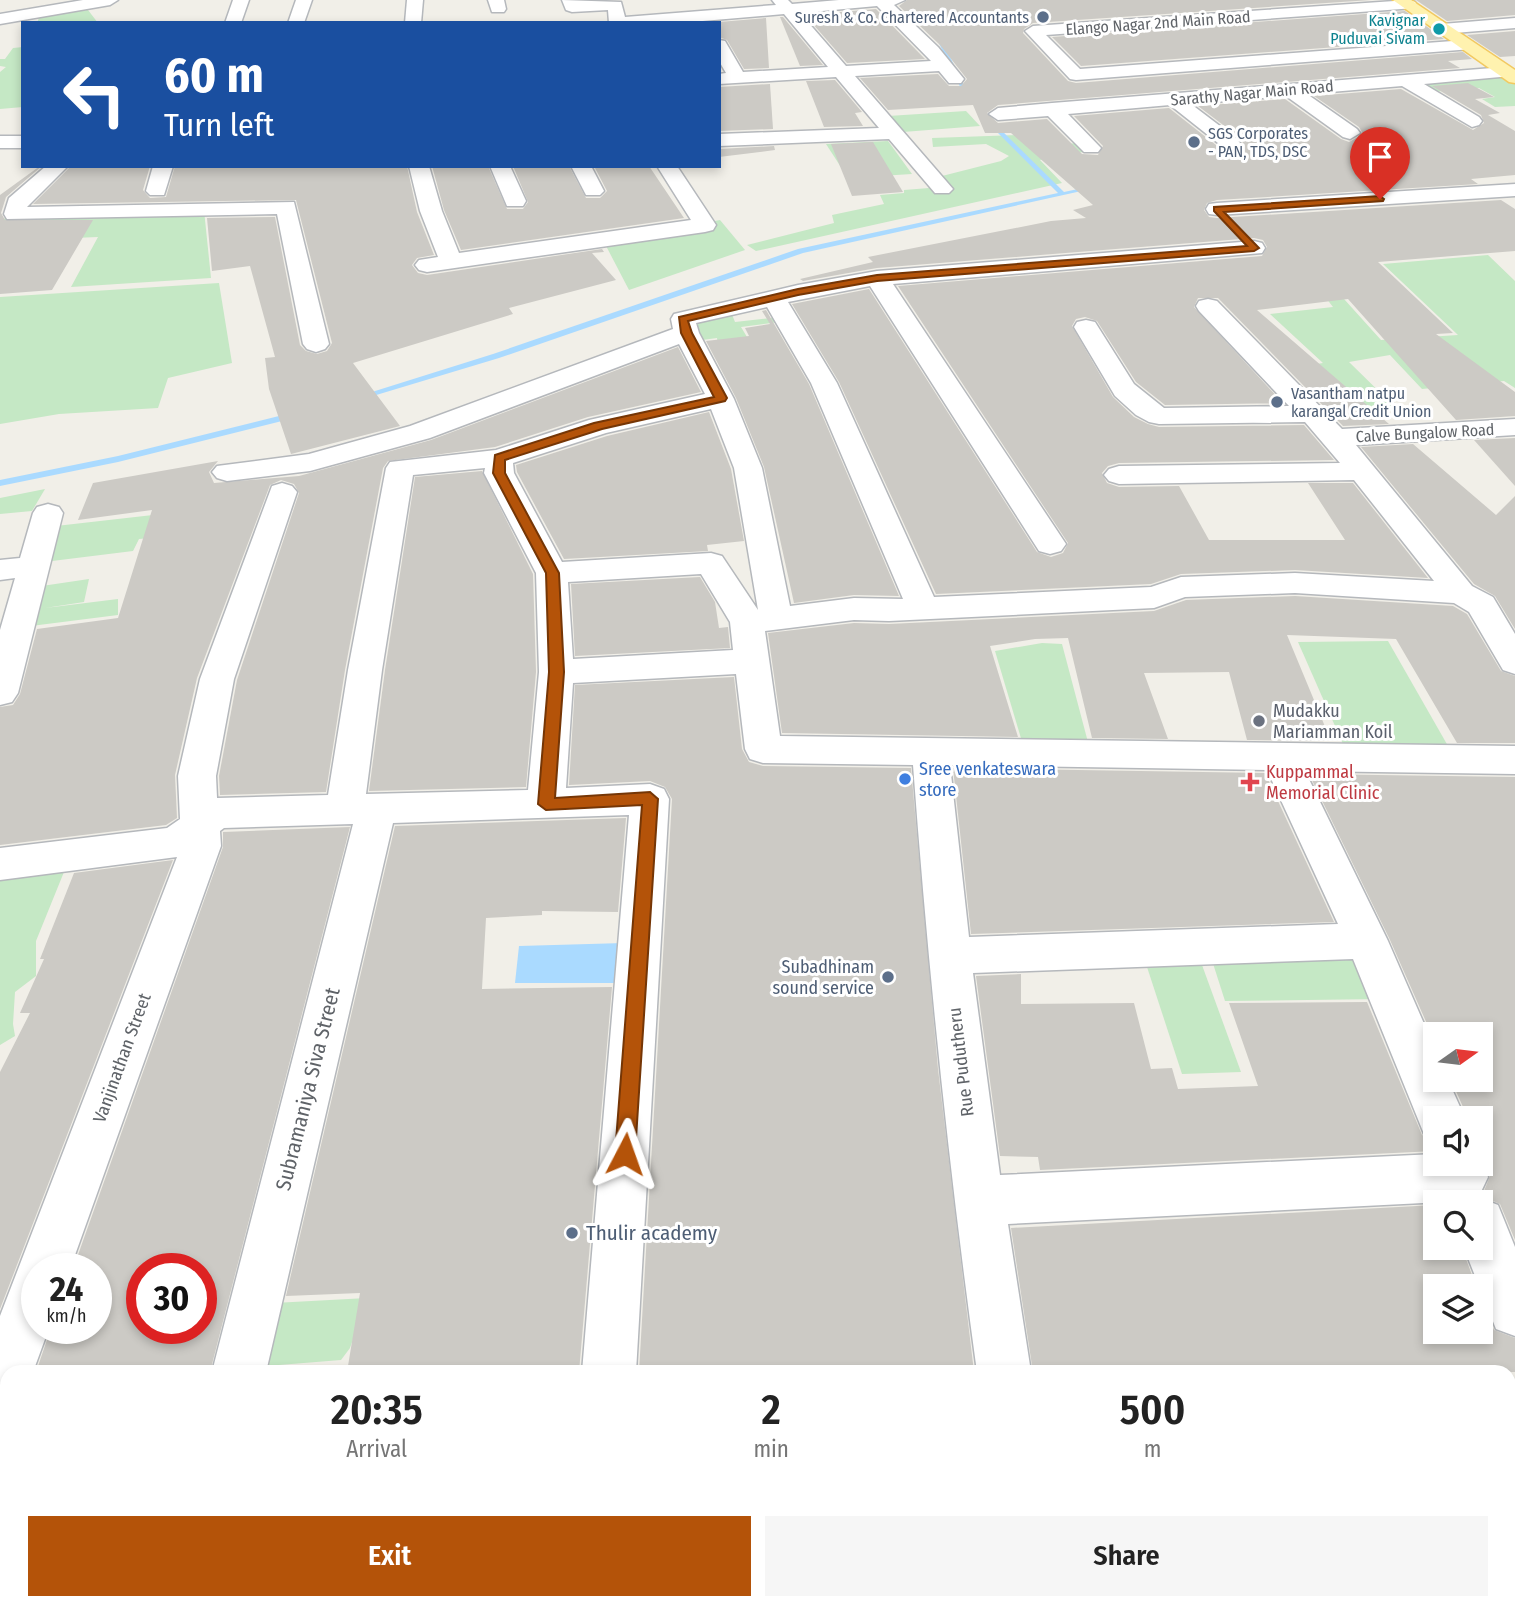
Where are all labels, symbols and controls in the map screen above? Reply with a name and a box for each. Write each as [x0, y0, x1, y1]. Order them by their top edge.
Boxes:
street label: Elango Nagar 2nd Main Road [1065, 7, 1251, 39]
place label: Suresh & Co. Chartered Accountants [795, 8, 1029, 27]
marker: Suresh & Co. Chartered Accountants [1035, 9, 1051, 25]
place label: Kavignar Puduvai Sivam [1330, 11, 1425, 48]
marker: Kavignar Puduvai Sivam [1431, 21, 1447, 37]
text: 60 m [164, 46, 264, 105]
icon: left [49, 49, 140, 140]
street label: Sarathy Nagar Main Road [1170, 76, 1334, 110]
text: Turn left [164, 106, 274, 144]
place label: SGS Corporates - PAN, TDS, DSC [1208, 124, 1308, 161]
pin [1350, 127, 1410, 199]
marker: SGS Corporates - PAN, TDS, DSC [1186, 134, 1202, 150]
icon: arrive [1361, 138, 1399, 176]
place label: Vasantham natpu karangal Credit Union [1291, 384, 1432, 421]
marker: Vasantham natpu karangal Credit Union [1269, 394, 1285, 410]
street label: Calve Bungalow Road [1355, 420, 1495, 446]
place label: Mudakku Mariamman Koil [1273, 700, 1393, 743]
marker: Mudakku Mariamman Koil [1251, 713, 1267, 729]
place label: Sree venkateswara store [919, 758, 1056, 801]
place label: Kuppammal Memorial Clinic [1266, 761, 1380, 804]
marker: Sree venkateswara store [897, 771, 913, 787]
marker: Kuppammal Memorial Clinic [1240, 772, 1260, 792]
place label: Subadhinam sound service [772, 956, 874, 999]
marker: Subadhinam sound service [880, 969, 896, 985]
street label: Subramaniya Siva Street [270, 985, 346, 1193]
street label: Vanjinathan Street [88, 990, 156, 1126]
street label: Rue Pudutheru [943, 1006, 979, 1118]
north arrow [1423, 1022, 1493, 1092]
map controls [1423, 1022, 1493, 1344]
button: sound [1423, 1106, 1493, 1176]
position arrow [588, 1117, 662, 1191]
button: search [1423, 1190, 1493, 1260]
place label: Thulir academy [586, 1220, 718, 1246]
marker: Thulir academy [564, 1225, 580, 1241]
speed limit sign: 30 [126, 1253, 217, 1344]
text: 24 [50, 1268, 83, 1310]
button: layers [1423, 1274, 1493, 1344]
text: km/h [46, 1305, 87, 1327]
text: 20:35 [331, 1385, 423, 1435]
text: 2 [762, 1385, 781, 1435]
text: 500 [1120, 1385, 1185, 1435]
text: Arrival [346, 1435, 407, 1463]
text: min [753, 1435, 789, 1463]
text: m [1144, 1435, 1161, 1463]
button: Exit [28, 1516, 751, 1596]
button: Share [765, 1516, 1488, 1596]

